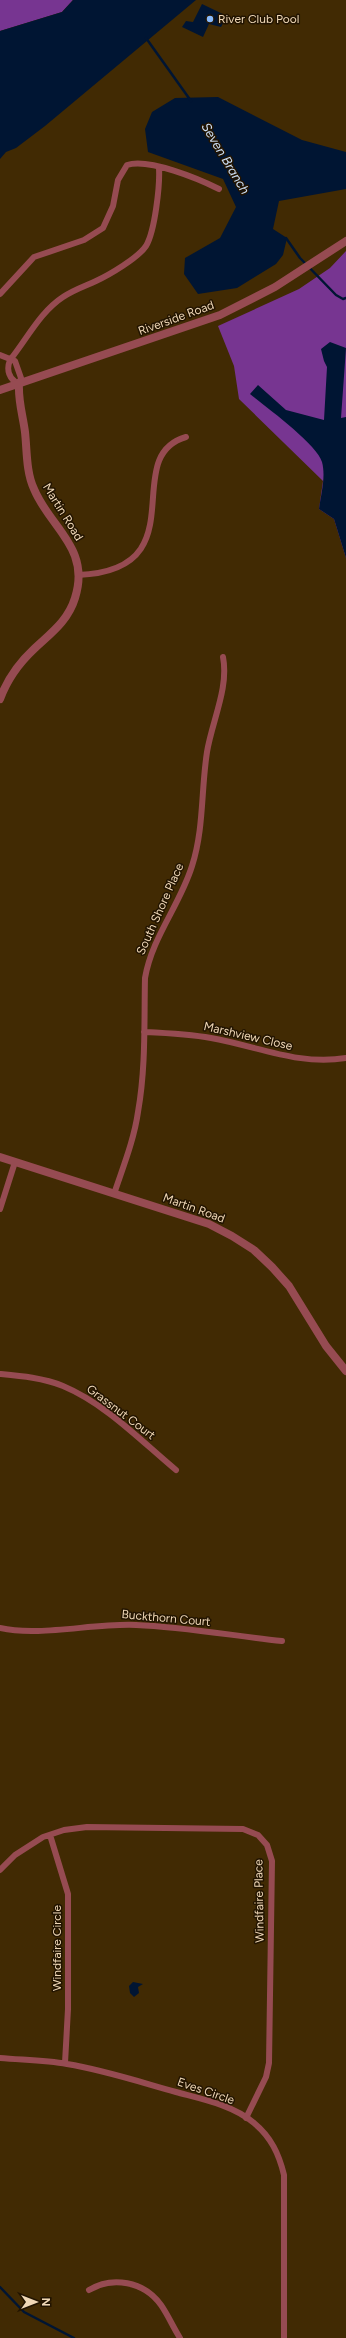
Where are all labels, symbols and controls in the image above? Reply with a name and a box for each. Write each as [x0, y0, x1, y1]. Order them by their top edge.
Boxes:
place label: River Club Pool [218, 12, 299, 26]
marker: River Club Pool [205, 14, 215, 24]
water label: Seven Branch [198, 120, 253, 197]
street label: Riverside Road [136, 298, 216, 338]
street label: Martin Road [40, 481, 86, 543]
street label: South Shore Place [134, 861, 187, 957]
street label: Marshview Close [202, 1019, 294, 1053]
street label: Martin Road [161, 1190, 227, 1226]
street label: Grassnut Court [84, 1382, 158, 1443]
street label: Buckthorn Court [121, 1607, 211, 1629]
street label: Windfaire Place [251, 1859, 267, 1943]
street label: Windfaire Circle [50, 1905, 64, 1991]
street label: Eves Circle [176, 2075, 237, 2107]
north arrow [16, 2282, 56, 2322]
text: N [39, 2298, 52, 2306]

